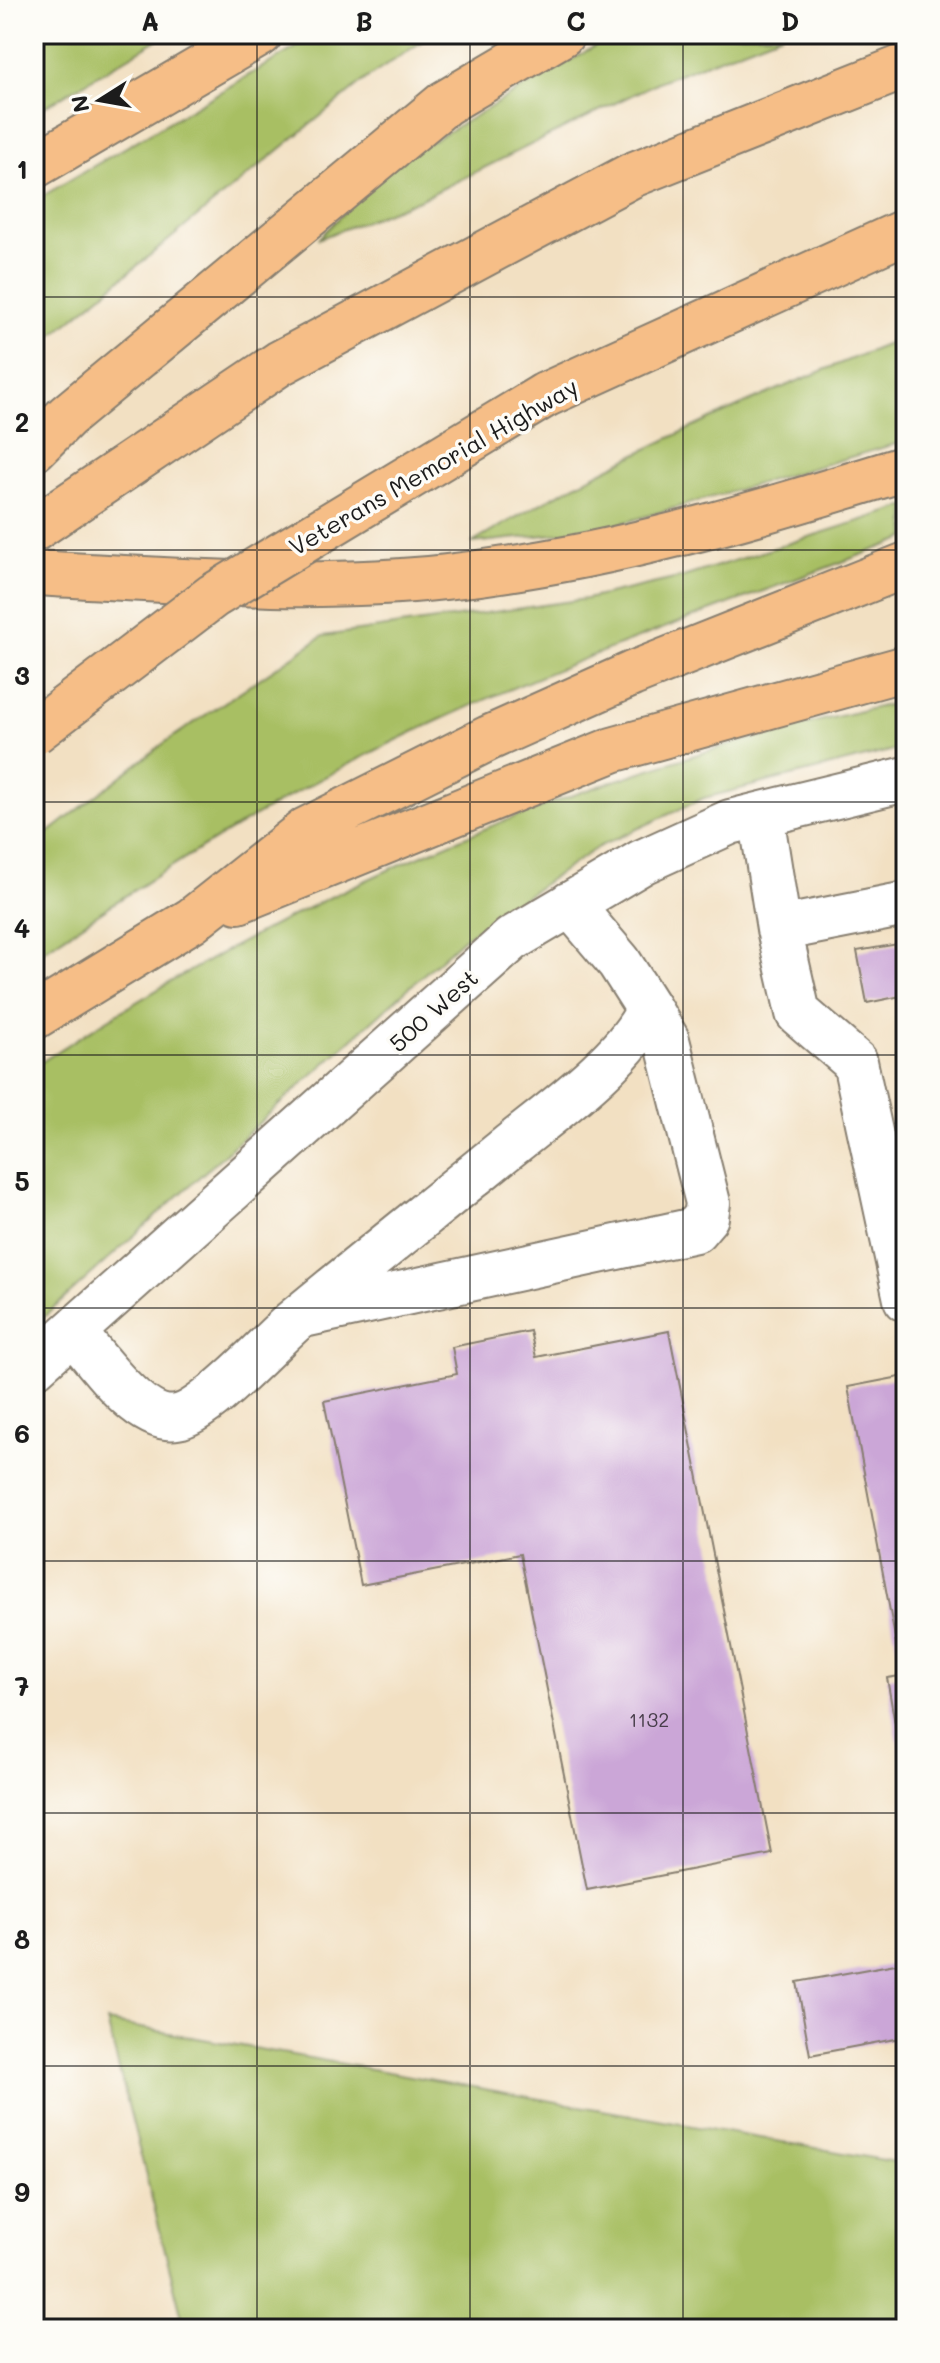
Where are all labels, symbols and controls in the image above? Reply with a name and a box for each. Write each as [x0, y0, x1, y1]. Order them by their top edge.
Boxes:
text: A [141, 4, 159, 38]
text: B [355, 4, 373, 38]
text: C [566, 4, 586, 38]
text: D [781, 4, 799, 38]
north arrow [60, 60, 140, 140]
text: N [64, 93, 96, 115]
text: 1 [16, 152, 28, 186]
street label: Veterans Memorial Highway [283, 370, 583, 562]
text: 2 [15, 405, 29, 439]
text: 3 [14, 658, 30, 692]
text: 4 [14, 911, 30, 945]
street label: 500 West [382, 962, 484, 1058]
text: 5 [14, 1164, 30, 1198]
text: 6 [14, 1416, 30, 1450]
text: 7 [15, 1669, 29, 1703]
house number: 1132 [629, 1706, 669, 1732]
text: 8 [14, 1922, 30, 1956]
text: 9 [14, 2175, 30, 2209]

